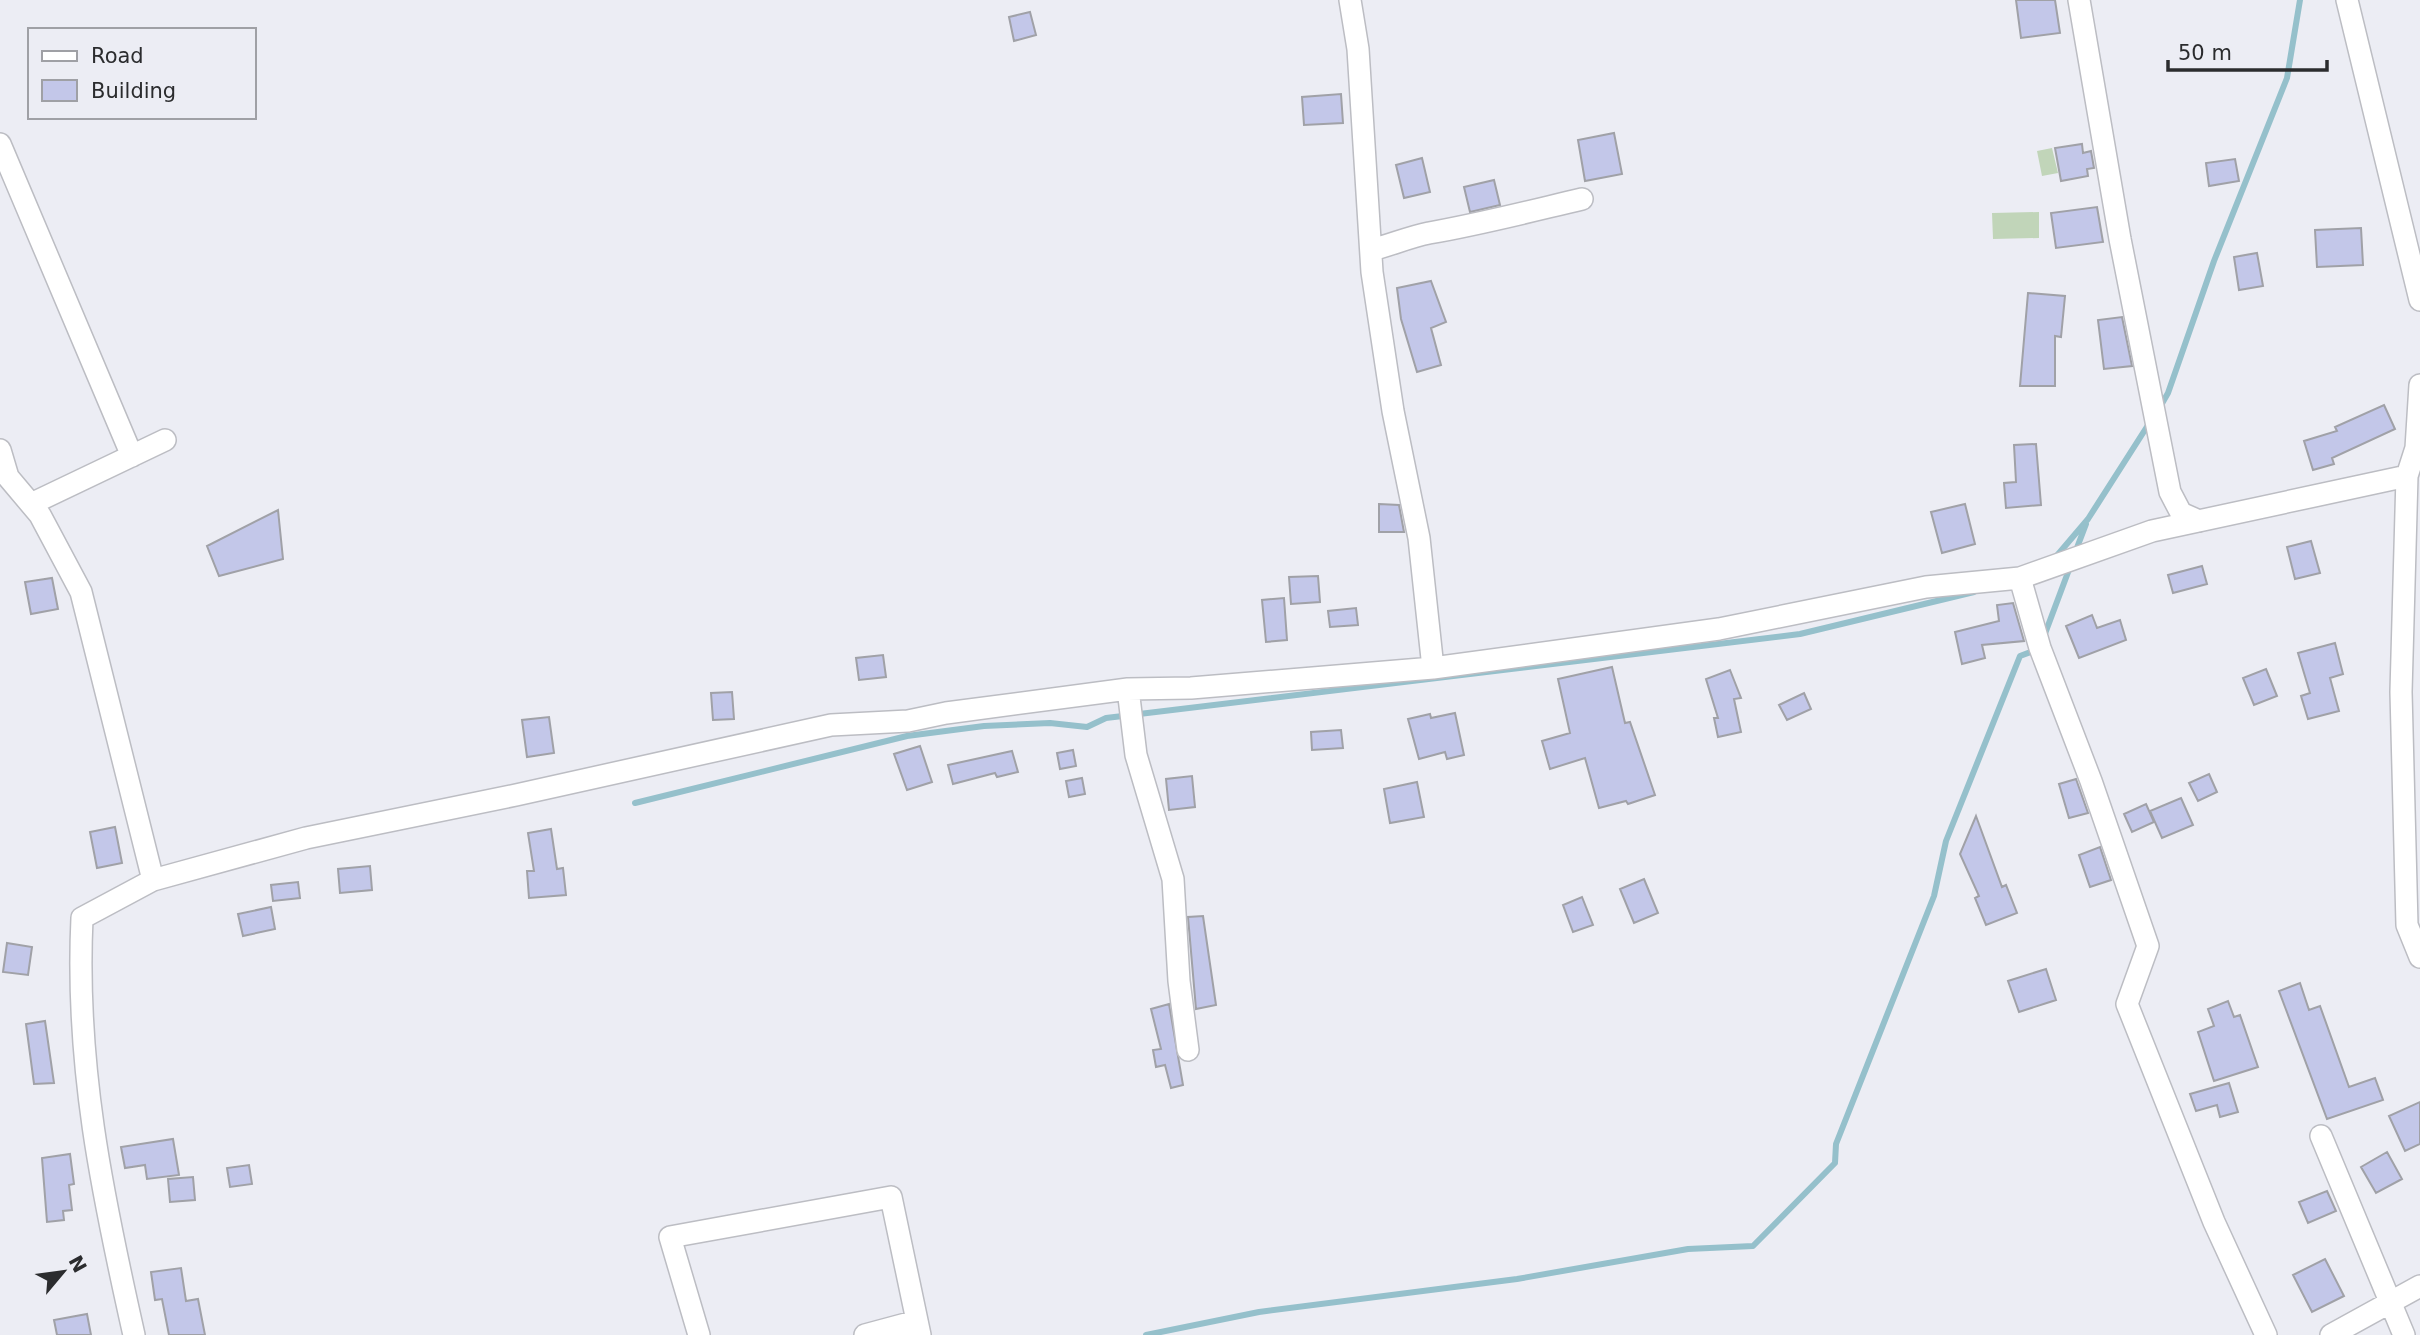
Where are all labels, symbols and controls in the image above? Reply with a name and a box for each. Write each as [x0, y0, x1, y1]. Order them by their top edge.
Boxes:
legend [28, 28, 256, 119]
scale bar [2168, 28, 2327, 72]
text: 50 m [2178, 41, 2232, 65]
text: Road [91, 44, 144, 68]
text: Building [91, 79, 176, 103]
north arrow [28, 1237, 98, 1307]
text: N [64, 1251, 91, 1276]

